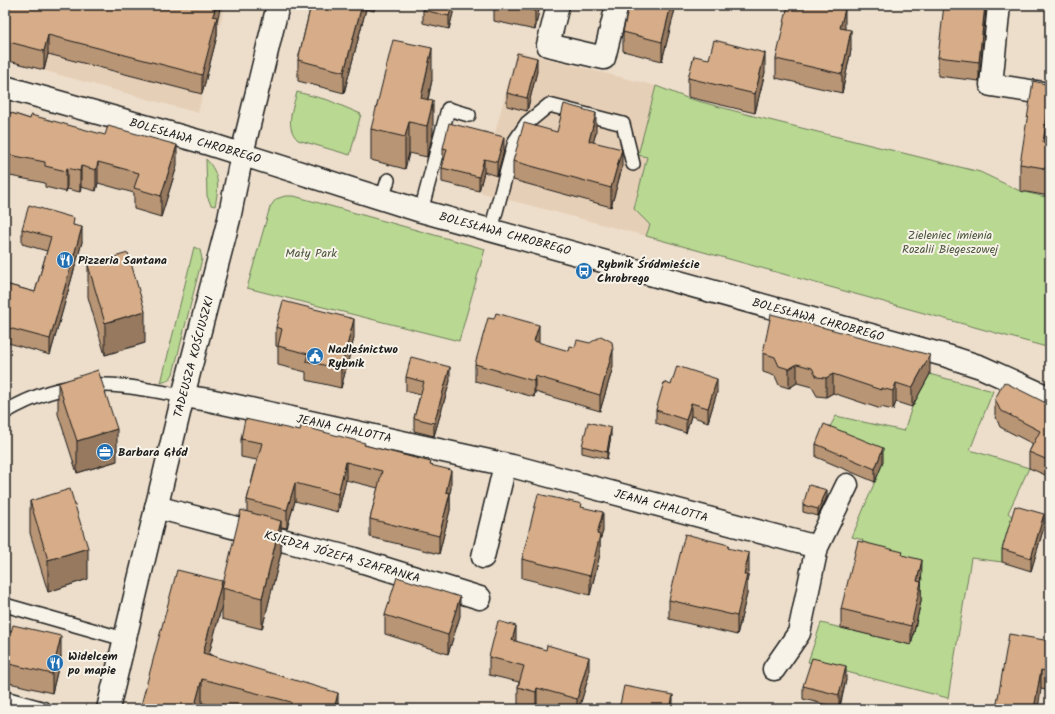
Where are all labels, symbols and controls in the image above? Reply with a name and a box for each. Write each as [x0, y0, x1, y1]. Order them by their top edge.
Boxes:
street label: BOLESŁAWA CHROBREGO [127, 113, 264, 169]
street label: BOLESŁAWA CHROBREGO [437, 207, 574, 261]
park label: Zieleniec imienia Rozalii Biegeszowej [902, 226, 999, 259]
park label: Mały Park [285, 244, 337, 263]
restaurant icon: Pizzeria Santana [55, 250, 75, 270]
place label: Pizzeria Santana [78, 251, 167, 270]
place label: Rybnik Śródmieście Chrobrego [597, 255, 700, 288]
bus stop icon: Rybnik Śródmieście Chrobrego [574, 261, 594, 281]
street label: BOLESŁAWA CHROBREGO [750, 293, 887, 347]
street label: TADEUSZA KOŚCIUSZKI [169, 294, 219, 420]
place label: Nadleśnictwo Rybnik [328, 340, 398, 373]
public building icon: Nadleśnictwo Rybnik [305, 346, 325, 366]
street label: JEANA CHALOTTA [295, 410, 393, 448]
office icon: Barbara Głód [95, 442, 115, 462]
place label: Barbara Głód [118, 443, 188, 462]
street label: JEANA CHALOTTA [612, 484, 710, 528]
street label: KSIĘDZA JÓZEFA SZAFRANKA [262, 526, 422, 588]
place label: Widelcem po mapie [67, 647, 118, 680]
restaurant icon: Widelcem po mapie [45, 653, 65, 673]

